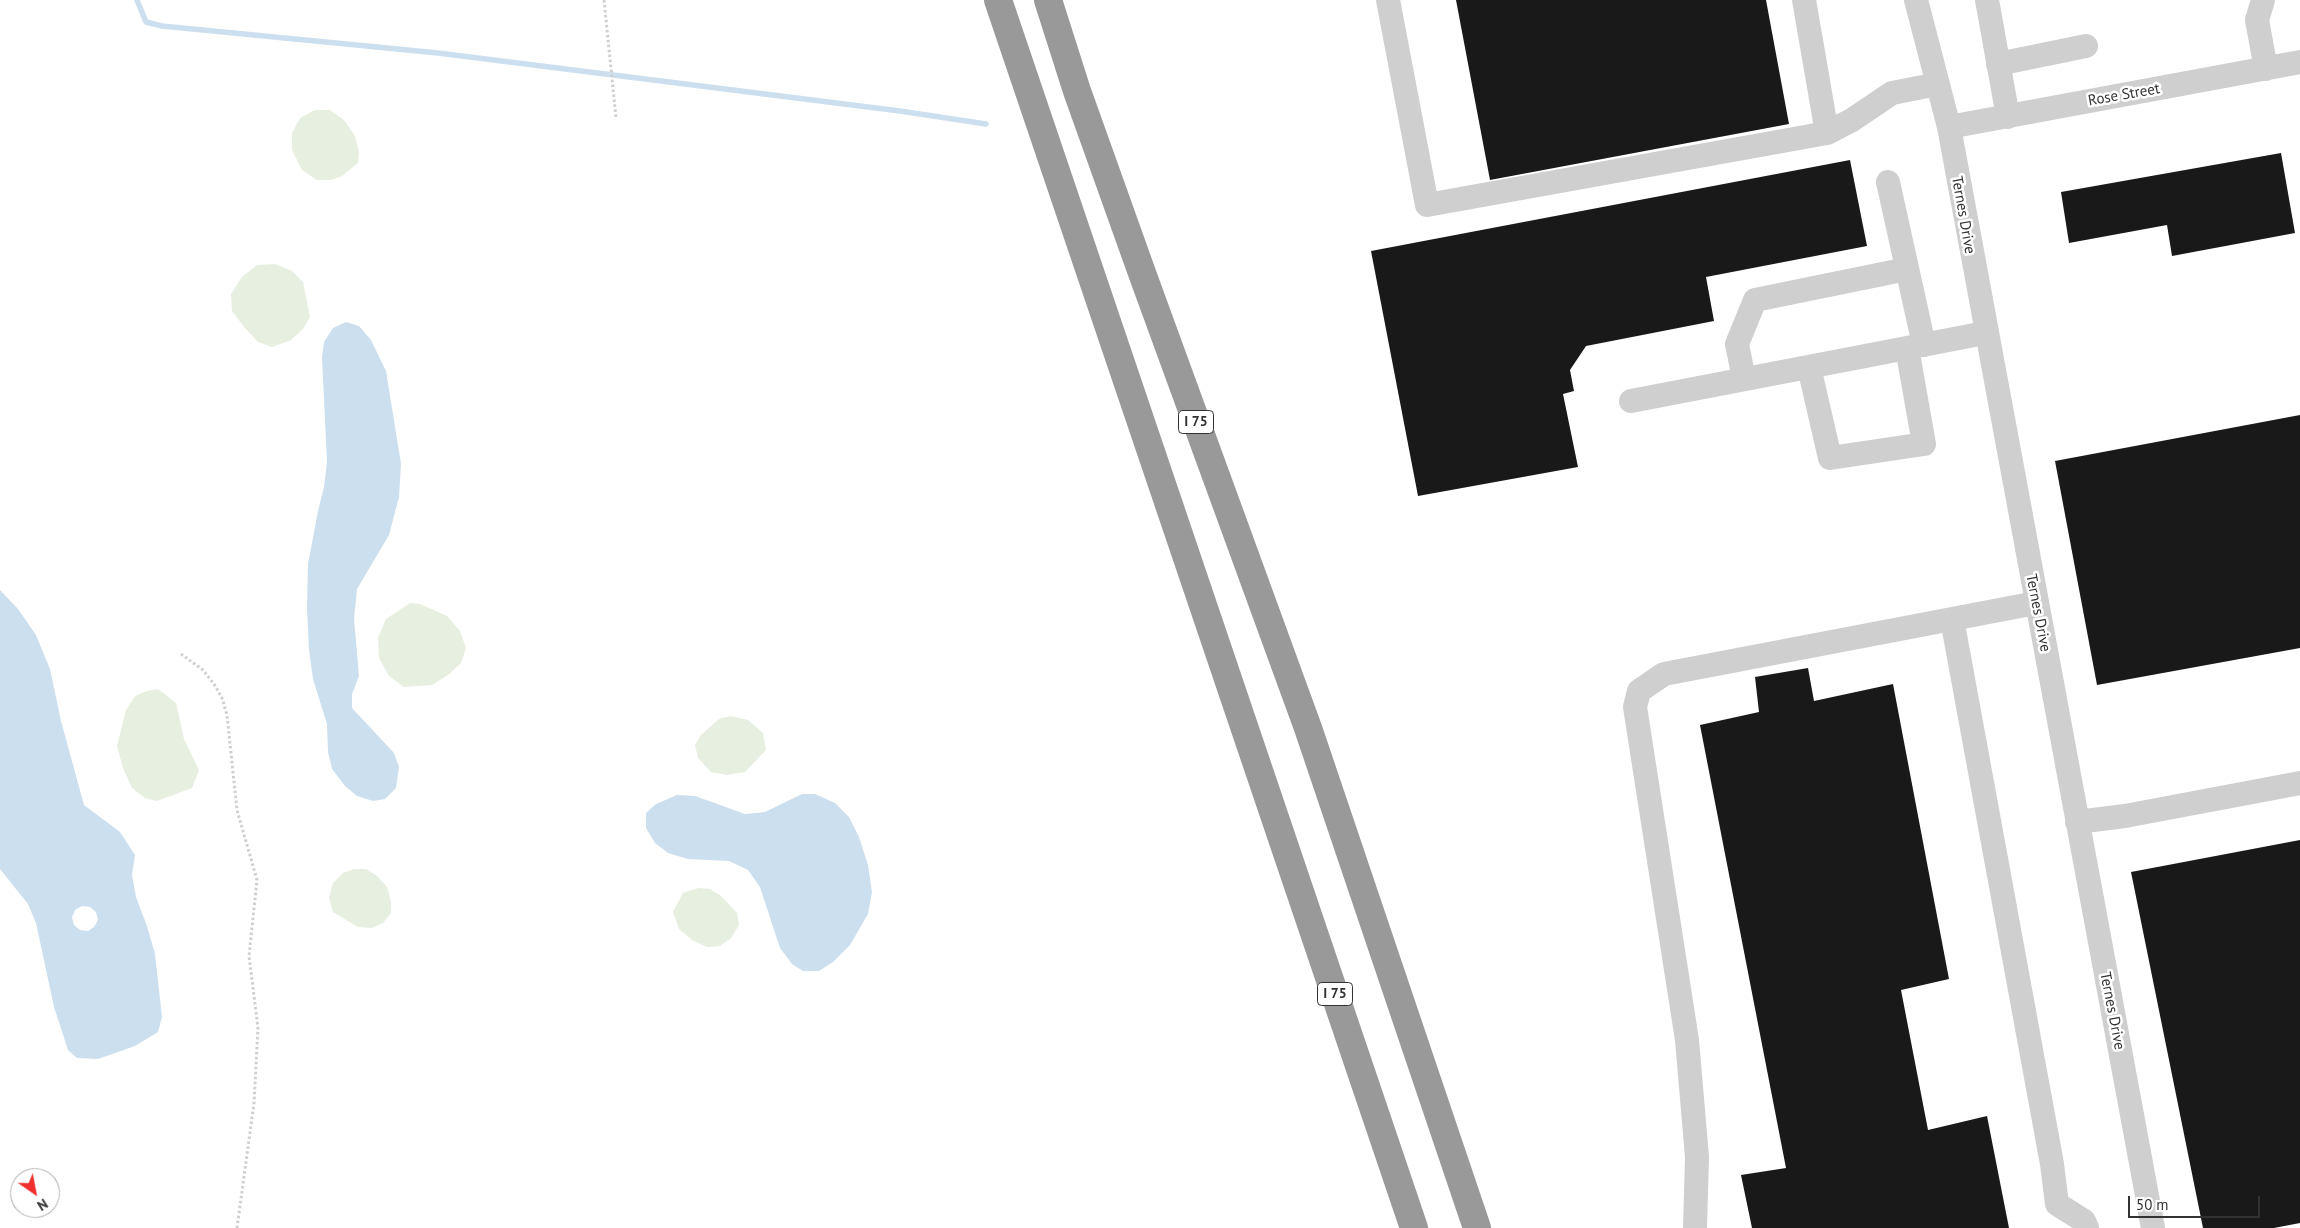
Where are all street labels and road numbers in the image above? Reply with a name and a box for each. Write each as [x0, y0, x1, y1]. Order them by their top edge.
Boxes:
street label: Rose Street [2087, 80, 2161, 110]
street label: Ternes Drive [1947, 175, 1979, 255]
road number: I 75 [1178, 411, 1214, 434]
street label: Ternes Drive [2022, 573, 2054, 653]
street label: Ternes Drive [2096, 971, 2128, 1051]
road number: I 75 [1318, 982, 1352, 1006]

